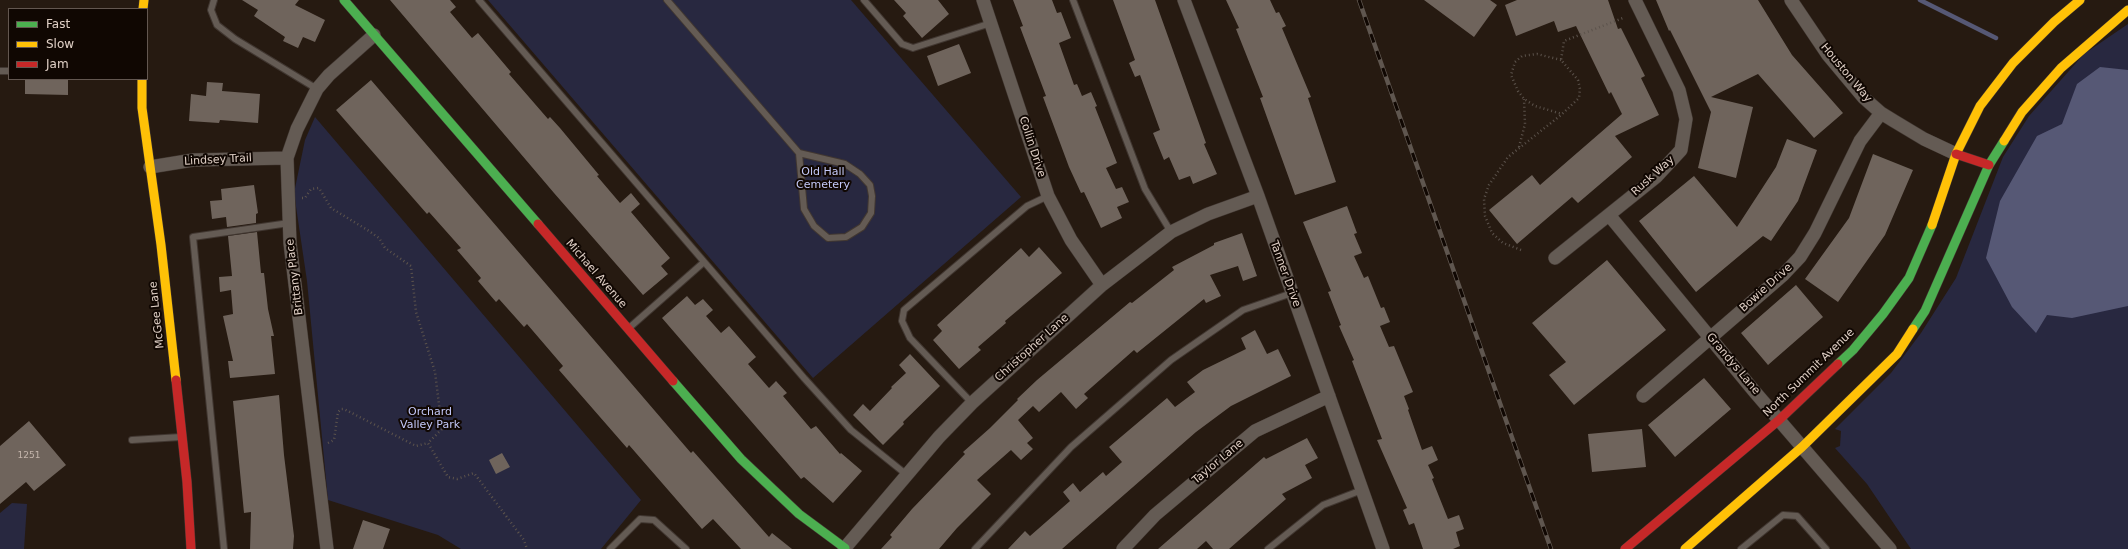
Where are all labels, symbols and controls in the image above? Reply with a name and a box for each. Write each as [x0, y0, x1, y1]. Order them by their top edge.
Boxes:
legend [8, 8, 148, 80]
text: Fast [46, 17, 70, 31]
text: Slow [46, 37, 74, 51]
street label: Houston Way [1818, 41, 1874, 105]
text: Jam [46, 57, 69, 71]
street label: Collin Drive [1016, 115, 1048, 179]
street label: Lindsey Trail [184, 152, 252, 168]
street label: Rusk Way [1629, 153, 1677, 199]
park label: Old Hall Cemetery [796, 165, 850, 191]
street label: Michael Avenue [563, 237, 629, 311]
street label: Brittany Place [284, 238, 306, 316]
street label: Tanner Drive [1267, 239, 1303, 309]
street label: Bowie Drive [1737, 261, 1795, 315]
street label: McGee Lane [147, 281, 167, 349]
street label: Christopher Lane [993, 312, 1071, 384]
street label: North Summit Avenue [1761, 326, 1857, 420]
street label: Grandys Lane [1703, 331, 1763, 397]
park label: Orchard Valley Park [400, 405, 460, 431]
street label: Taylor Lane [1190, 437, 1246, 487]
house number: 1251 [18, 451, 40, 461]

